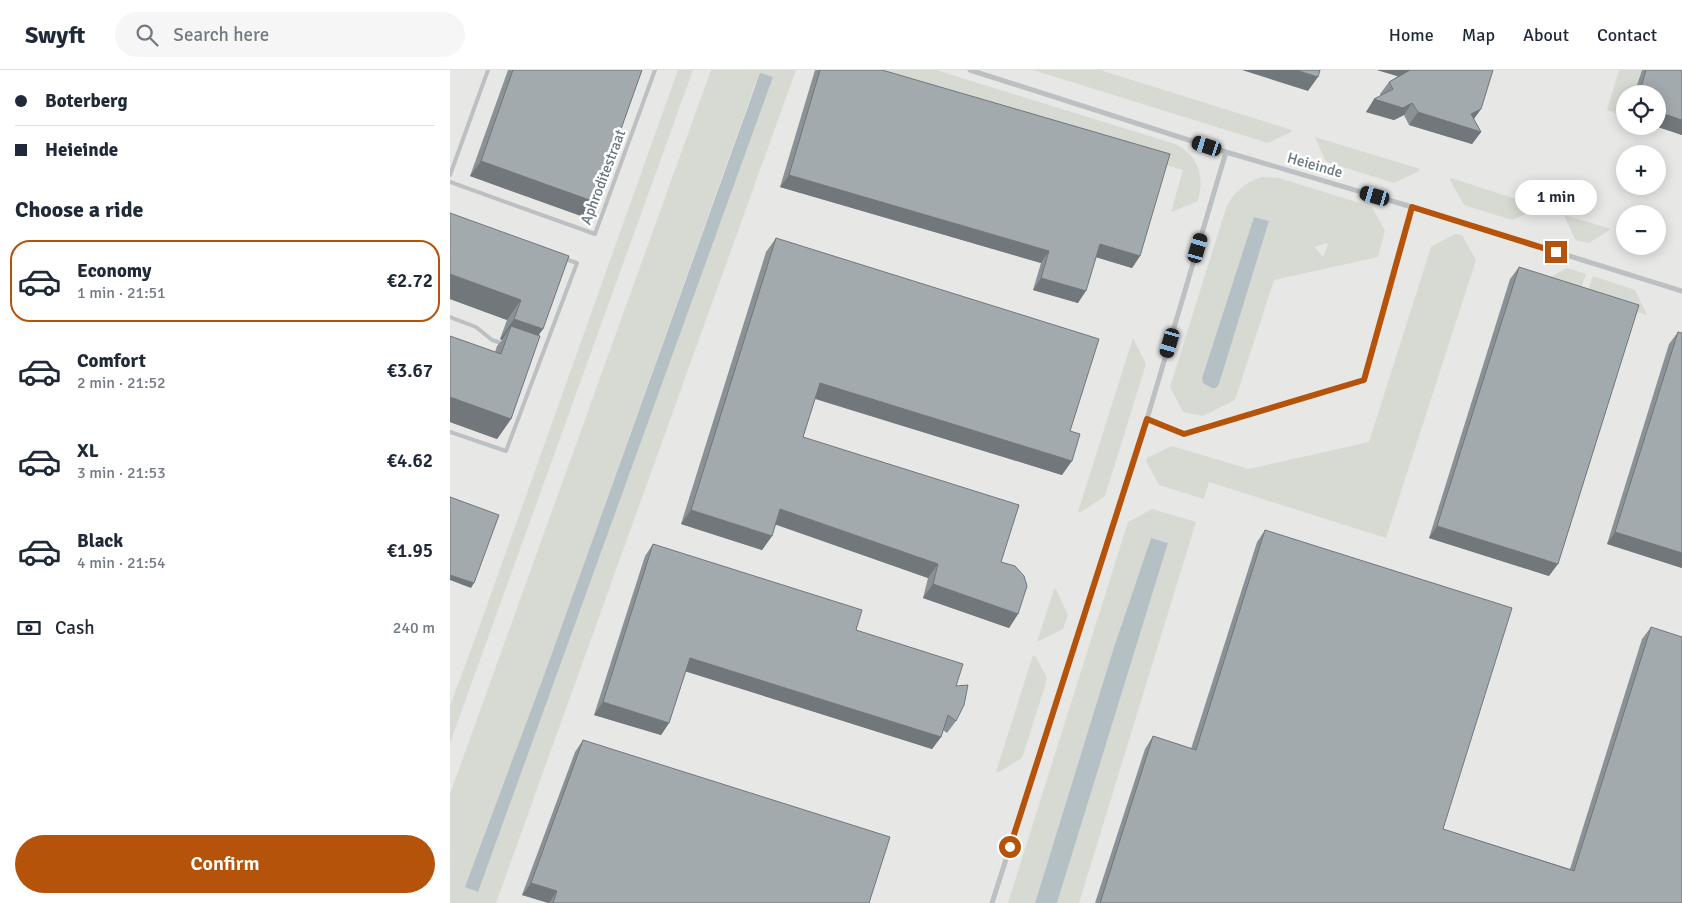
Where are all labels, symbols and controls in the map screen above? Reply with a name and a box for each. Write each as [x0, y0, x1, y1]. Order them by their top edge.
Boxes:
search box [115, 12, 465, 57]
text: Swyft [25, 20, 85, 50]
icon: search [133, 21, 161, 49]
text: Search here [173, 23, 269, 47]
text: Home [1389, 24, 1434, 46]
text: Map [1462, 24, 1495, 46]
text: About [1523, 24, 1569, 46]
text: Contact [1597, 24, 1657, 46]
map controls [1616, 85, 1666, 255]
button: locate [1616, 85, 1666, 135]
text: Boterberg [45, 89, 128, 113]
street label: Aphroditestraat [577, 127, 629, 227]
car [1190, 134, 1223, 158]
text: Heieinde [45, 138, 118, 162]
button: + [1616, 145, 1666, 195]
street label: Heieinde [1285, 149, 1345, 181]
callout: 1 min [1515, 180, 1597, 214]
car [1358, 185, 1391, 207]
text: 1 min [1537, 187, 1575, 207]
text: Choose a ride [15, 196, 143, 223]
button: − [1616, 205, 1666, 255]
car [1186, 232, 1209, 264]
route end [1545, 241, 1567, 263]
icon: car [17, 259, 62, 304]
text: Economy [77, 259, 151, 283]
text: €2.72 [387, 269, 433, 293]
text: 1 min · 21:51 [77, 283, 166, 303]
car [1158, 327, 1181, 359]
icon: car [17, 349, 62, 394]
text: Comfort [77, 349, 146, 373]
text: €3.67 [387, 359, 433, 383]
text: 2 min · 21:52 [77, 373, 166, 393]
icon: car [17, 439, 62, 484]
text: XL [77, 439, 99, 463]
text: €4.62 [387, 449, 433, 473]
text: 3 min · 21:53 [77, 463, 166, 483]
icon: car [17, 529, 62, 574]
text: Black [77, 529, 123, 553]
text: €1.95 [387, 539, 433, 563]
text: 4 min · 21:54 [77, 553, 166, 573]
icon: cash [15, 614, 43, 642]
text: Cash [55, 616, 95, 640]
text: 240 m [393, 618, 435, 638]
button: Confirm [15, 835, 435, 893]
route start [999, 836, 1021, 858]

